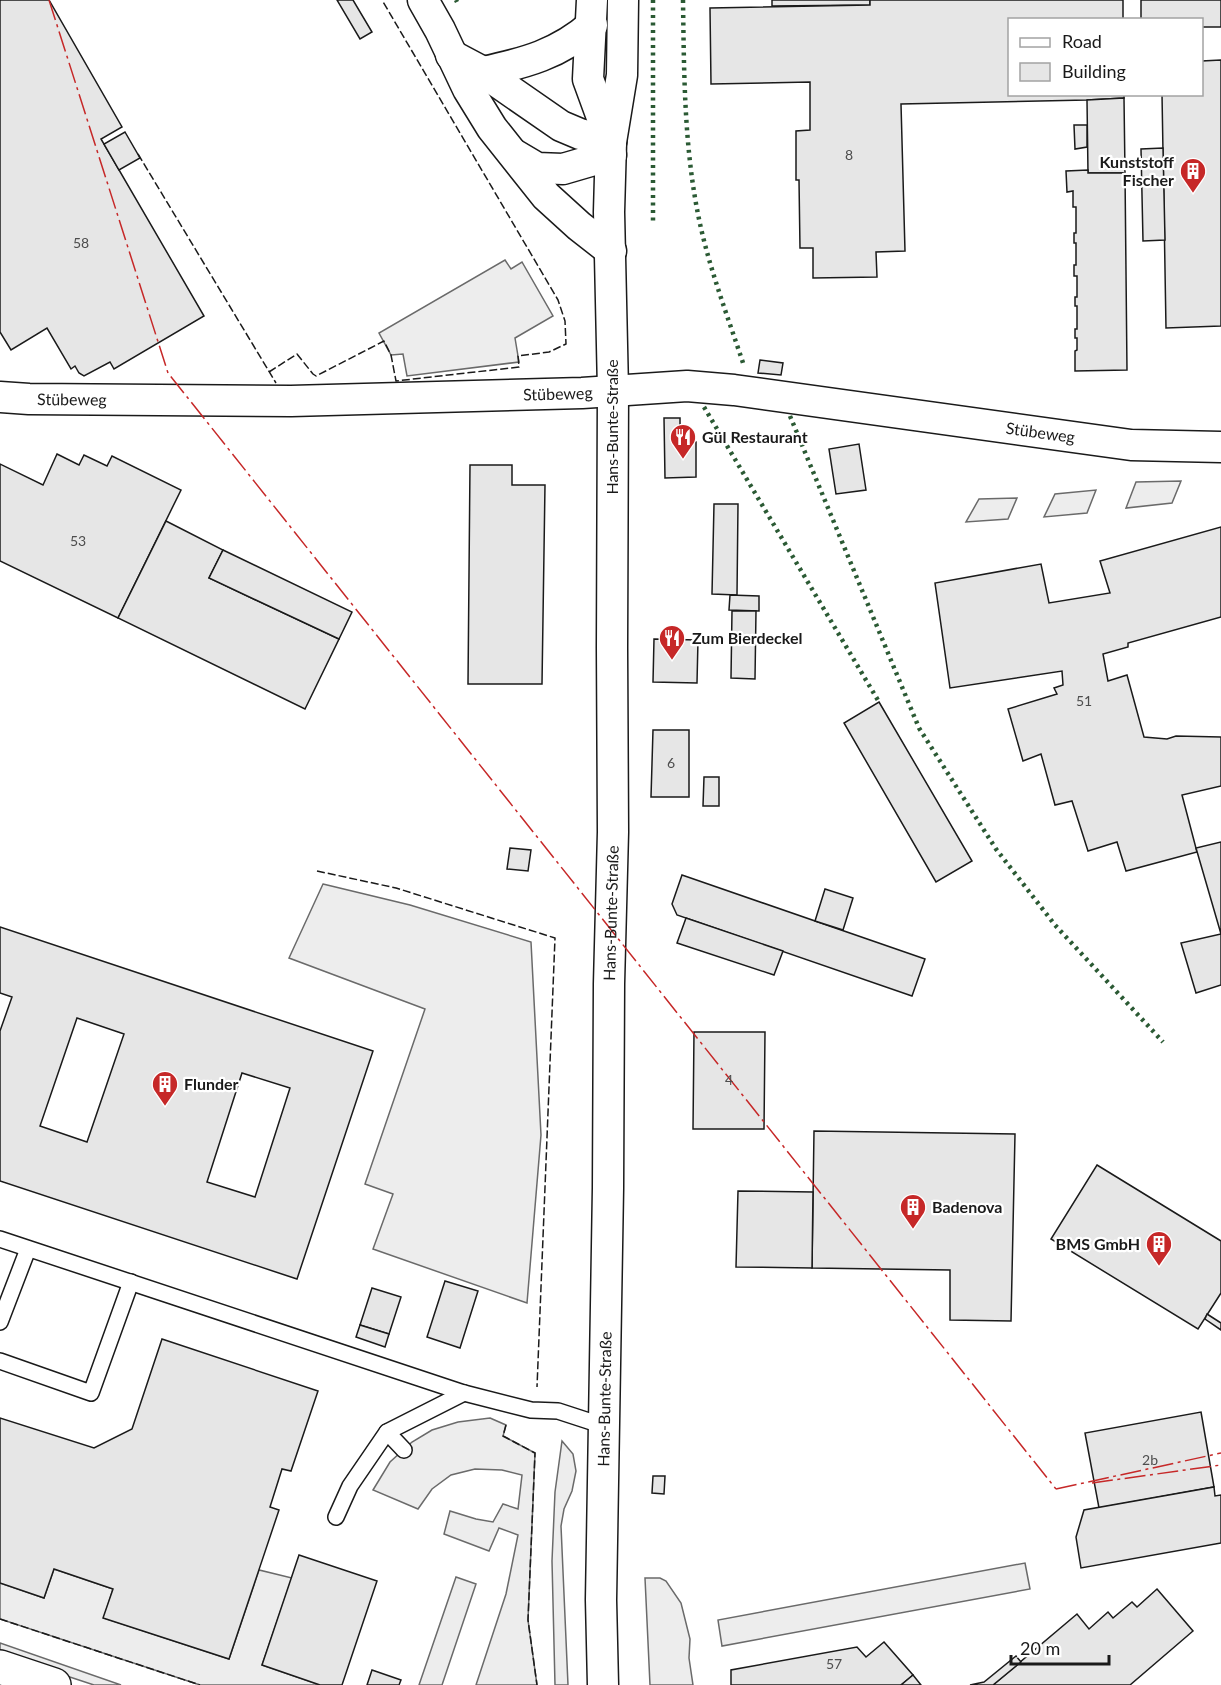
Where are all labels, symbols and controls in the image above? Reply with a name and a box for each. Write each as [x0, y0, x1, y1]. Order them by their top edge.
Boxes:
legend [1008, 18, 1203, 96]
text: Road [1062, 30, 1102, 52]
text: Building [1062, 60, 1126, 82]
house number: 8 [845, 146, 853, 163]
place label: Kunststoff Fischer [1100, 152, 1174, 189]
building icon: Kunststoff Fischer [1178, 156, 1208, 194]
house number: 58 [73, 234, 89, 251]
street label: Hans-Bunte-Straße [602, 359, 621, 495]
street label: Stübeweg [523, 382, 593, 404]
street label: Stübeweg [37, 389, 107, 409]
street label: Stübeweg [1005, 418, 1076, 446]
restaurant icon: Gül Restaurant [668, 422, 698, 460]
place label: Gül Restaurant [702, 427, 808, 446]
house number: 53 [70, 532, 86, 549]
restaurant icon: Zum Bierdeckel [657, 623, 687, 661]
place label: Zum Bierdeckel [692, 628, 802, 647]
house number: 51 [1076, 692, 1092, 709]
house number: 6 [667, 754, 675, 771]
street label: Hans-Bunte-Straße [599, 845, 622, 981]
building icon: Flunder [150, 1069, 180, 1107]
house number: 4 [725, 1071, 733, 1088]
place label: Flunder [184, 1074, 239, 1093]
building icon: Badenova [898, 1192, 928, 1230]
place label: Badenova [932, 1197, 1002, 1216]
building icon: BMS GmbH [1144, 1229, 1174, 1267]
place label: BMS GmbH [1056, 1234, 1140, 1253]
street label: Hans-Bunte-Straße [593, 1331, 615, 1467]
house number: 2b [1142, 1451, 1158, 1468]
scale bar [1011, 1628, 1108, 1666]
text: 20 m [1020, 1637, 1060, 1659]
house number: 57 [826, 1655, 842, 1672]

